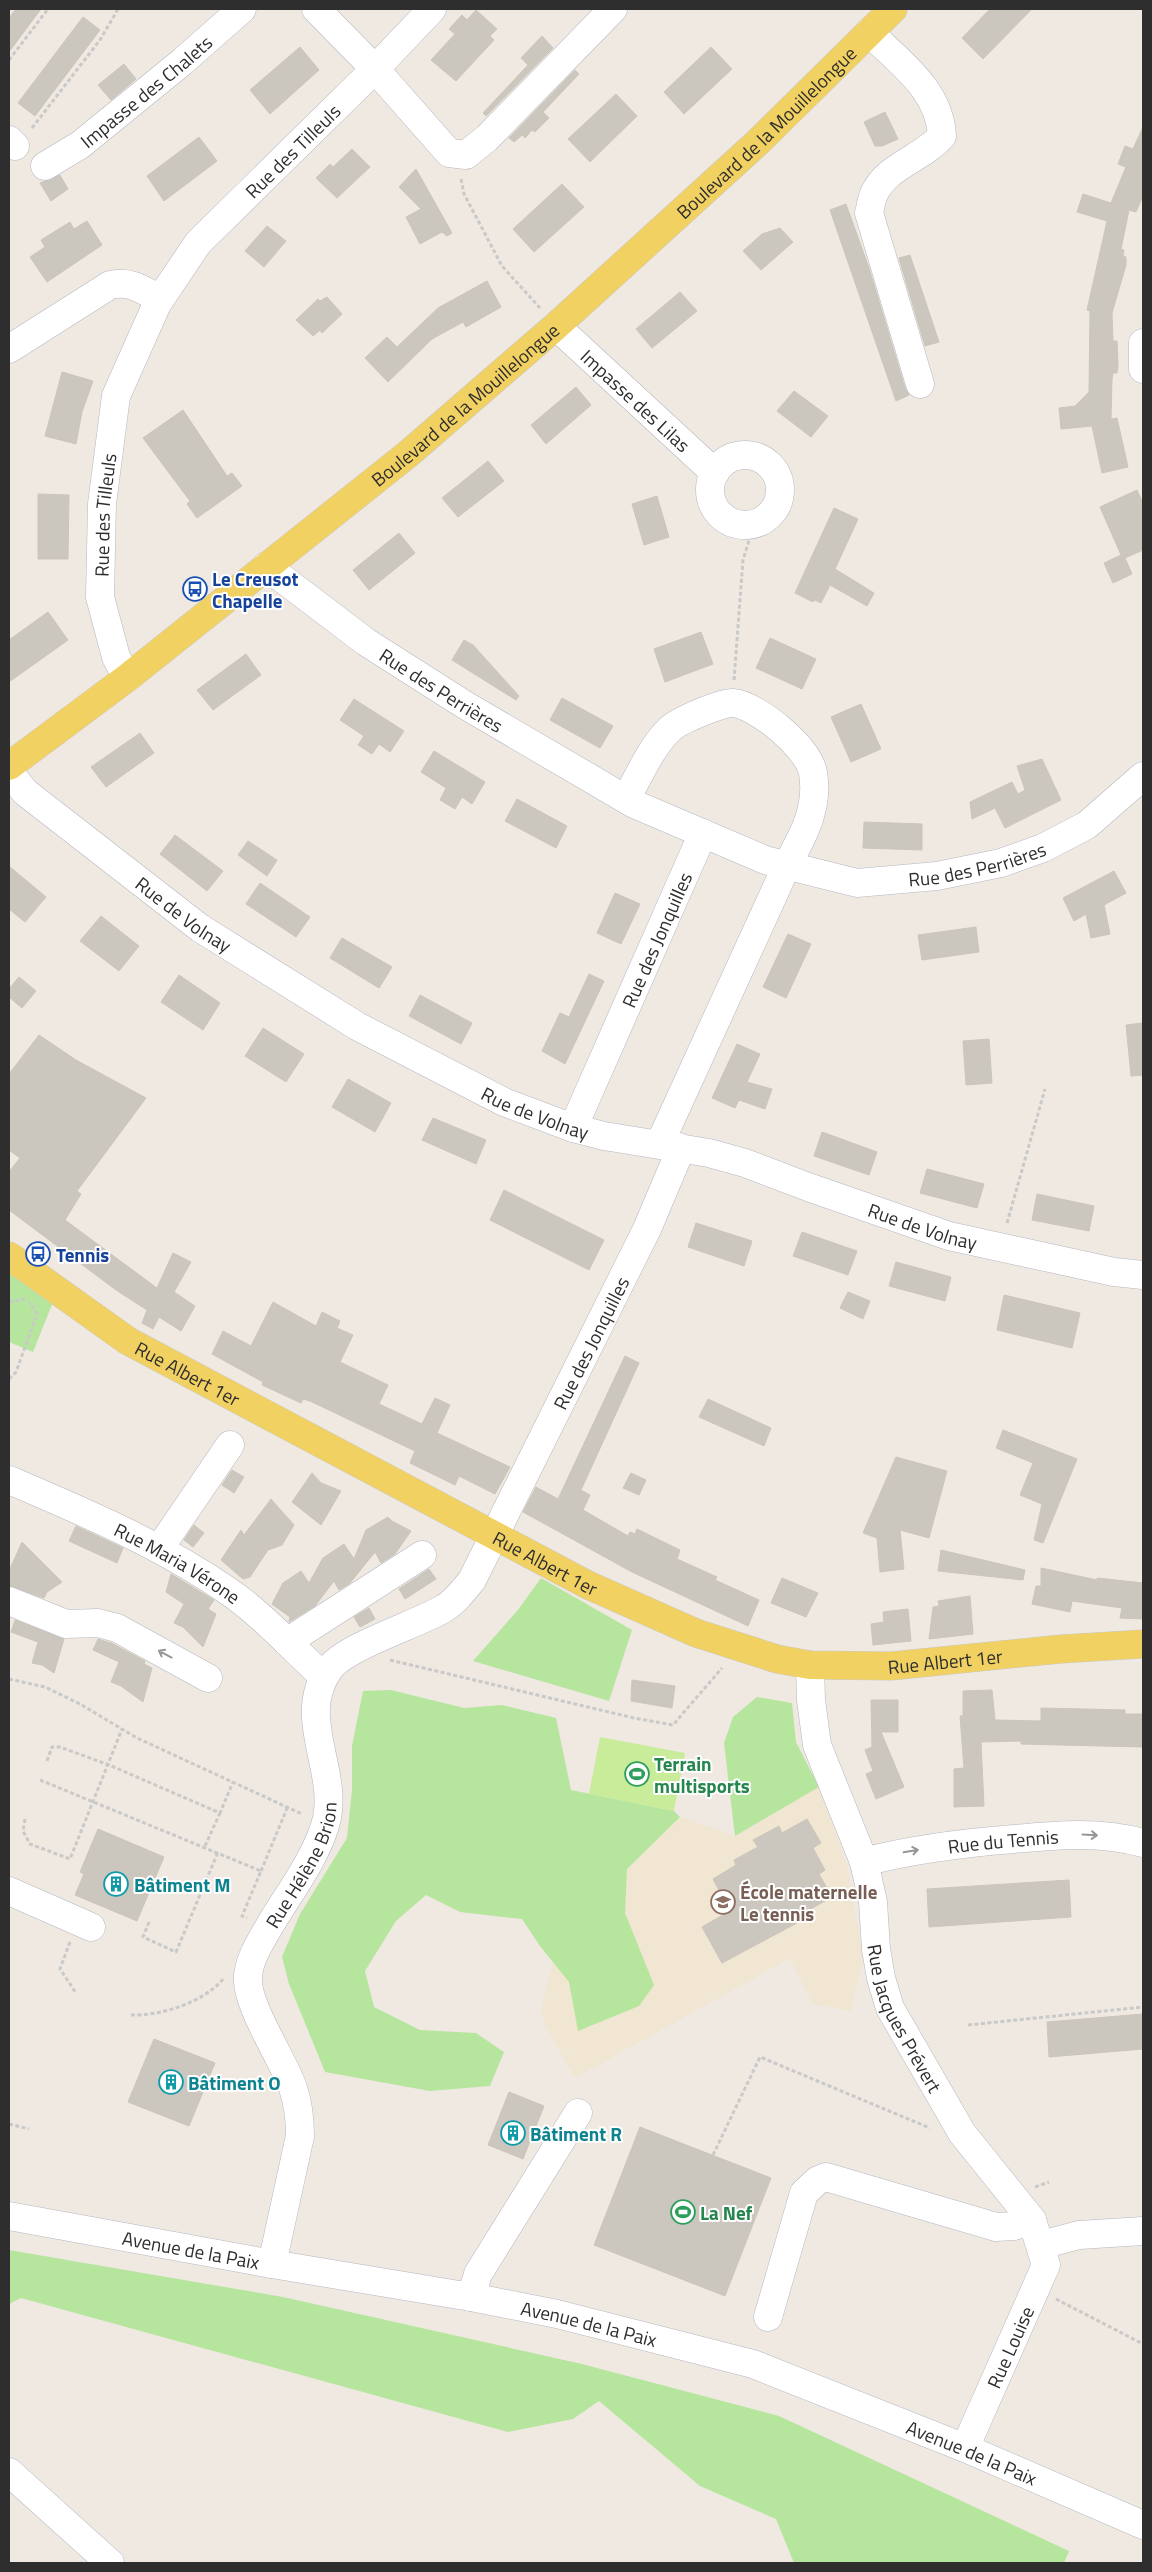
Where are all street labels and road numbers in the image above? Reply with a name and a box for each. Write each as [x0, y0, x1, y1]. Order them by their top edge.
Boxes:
street label: Impasse des Chalets [73, 27, 218, 154]
street label: Boulevard de la Mouillelongue [669, 39, 862, 225]
street label: Rue des Tilleuls [238, 96, 347, 204]
street label: Boulevard de la Mouillelongue [364, 315, 565, 493]
street label: Impasse des Lilas [575, 342, 698, 458]
street label: Rue des Tilleuls [86, 451, 123, 577]
street label: Rue des Perrières [374, 640, 509, 739]
street label: Rue des Perrières [907, 834, 1050, 893]
street label: Rue des Jonquilles [613, 867, 699, 1012]
street label: Rue de Volnay [130, 869, 238, 959]
street label: Rue de Volnay [477, 1078, 592, 1146]
street label: Rue de Volnay [864, 1195, 980, 1256]
street label: Rue des Jonquilles [545, 1271, 636, 1414]
street label: Rue Albert 1er [130, 1333, 246, 1413]
street label: Rue Maria Vérone [110, 1514, 247, 1610]
street label: Rue Albert 1er [488, 1523, 603, 1602]
street label: Rue Albert 1er [886, 1640, 1004, 1681]
street label: Rue Hélène Brion [257, 1801, 343, 1933]
street label: Rue du Tennis [946, 1821, 1060, 1860]
street label: Rue Jacques Prévert [861, 1942, 950, 2098]
street label: Avenue de la Paix [120, 2222, 262, 2276]
street label: Avenue de la Paix [519, 2293, 661, 2354]
street label: Rue Louise [979, 2301, 1041, 2393]
street label: Avenue de la Paix [902, 2412, 1042, 2492]

